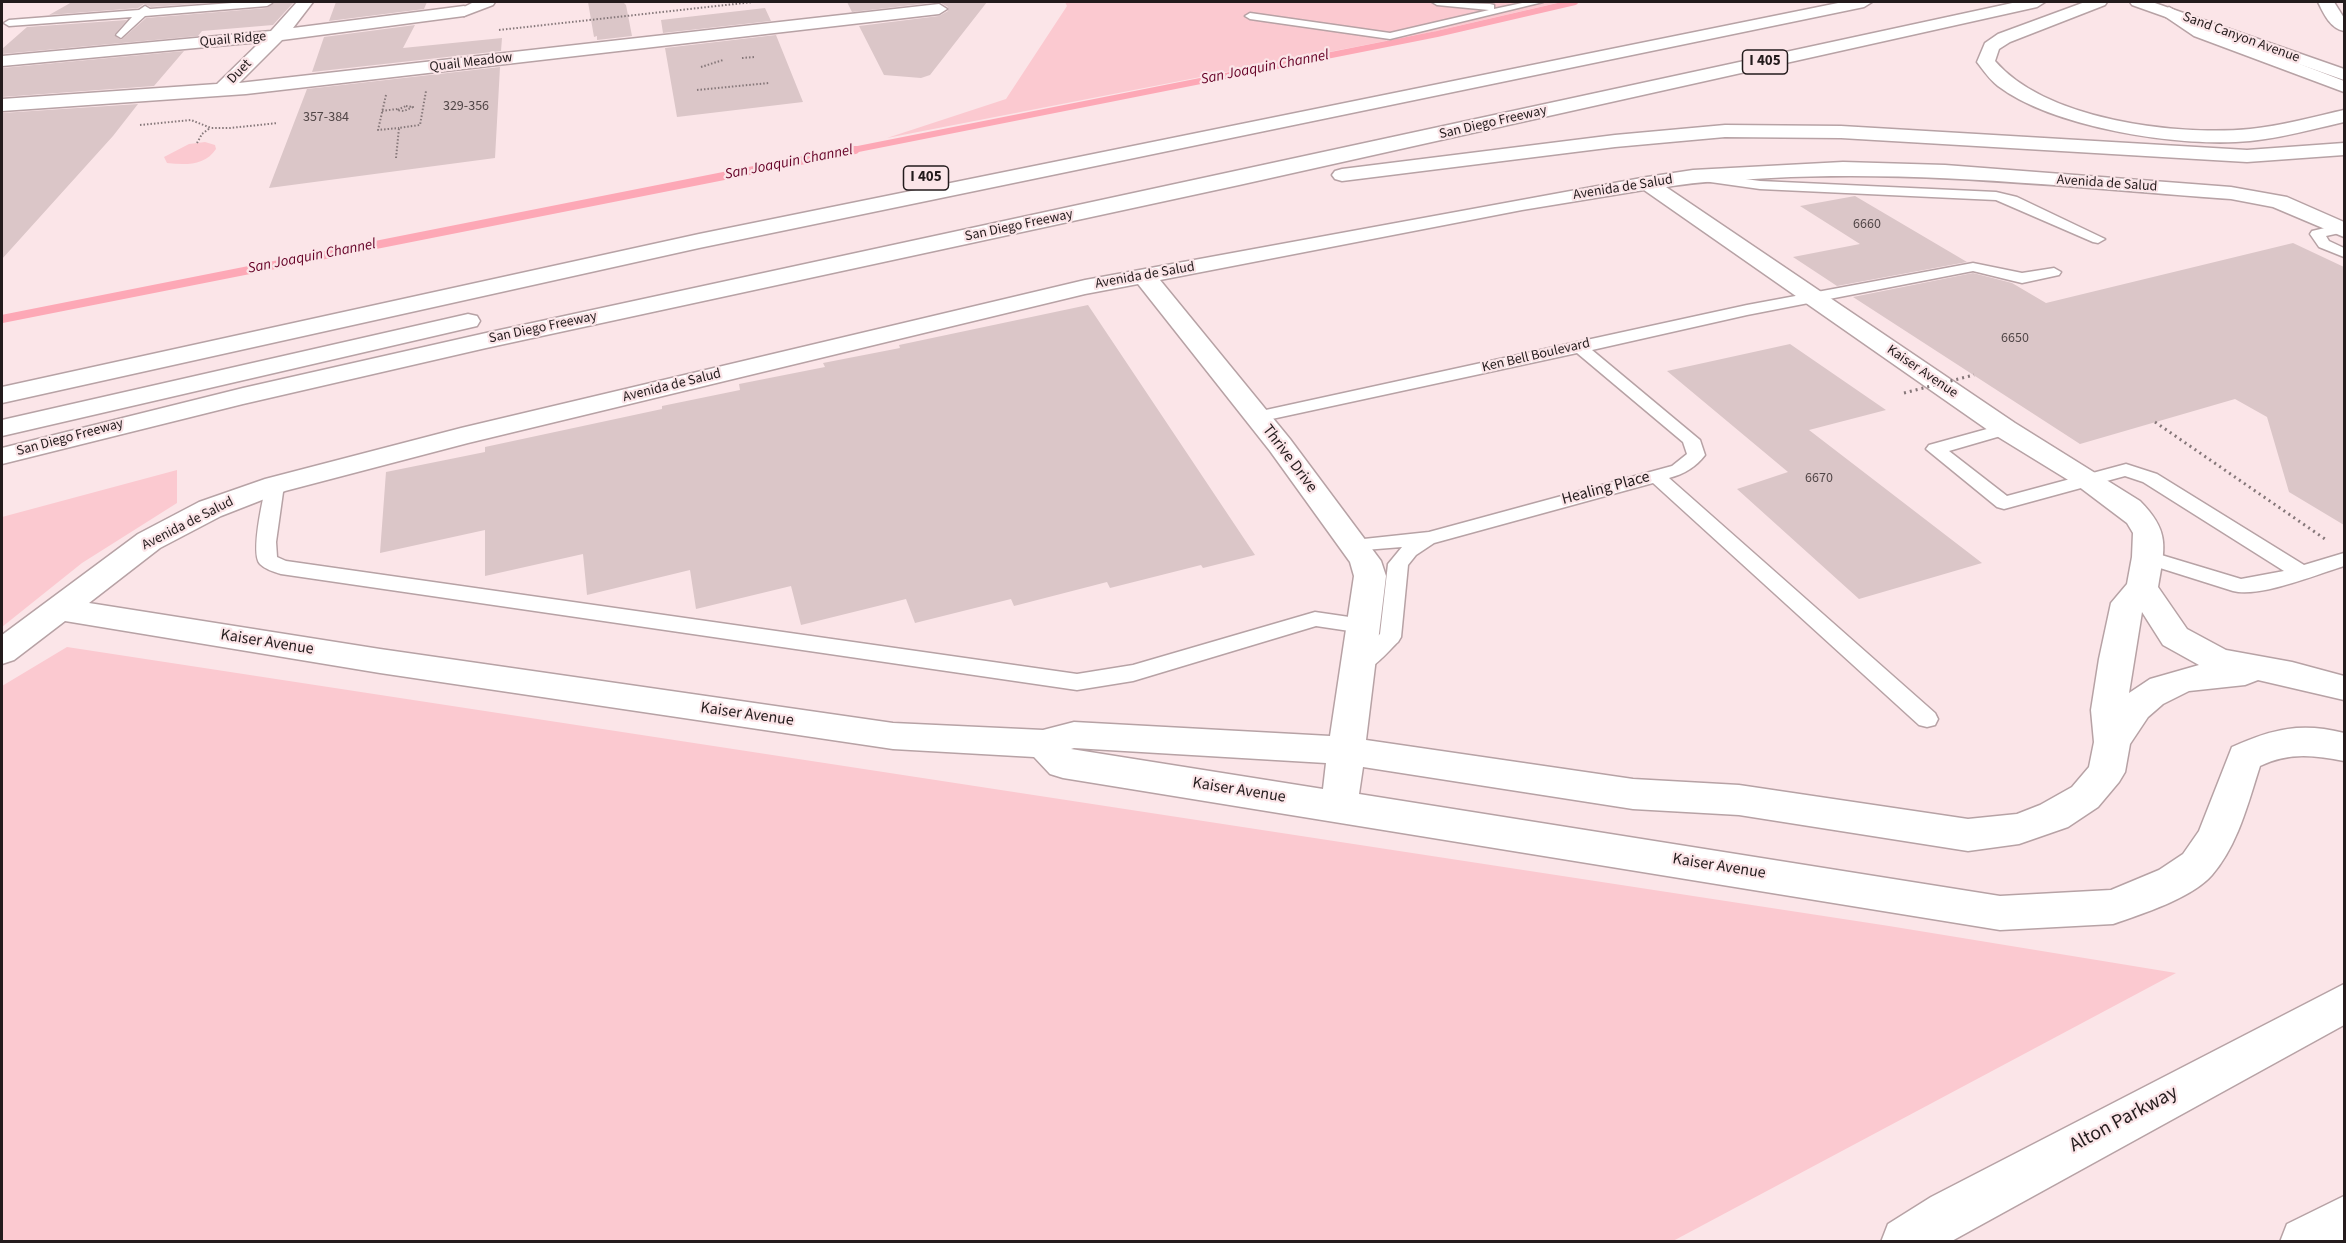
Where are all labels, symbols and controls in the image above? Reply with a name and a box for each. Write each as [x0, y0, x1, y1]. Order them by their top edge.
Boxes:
street label: Sand Canyon Avenue [2180, 9, 2302, 67]
street label: Quail Ridge [199, 29, 267, 51]
water label: San Joaquin Channel [1199, 47, 1331, 89]
street label: Quail Meadow [429, 50, 513, 76]
road number: I 405 [1742, 50, 1788, 74]
street label: Duet [224, 56, 256, 88]
house number: 329-356 [443, 99, 489, 115]
street label: San Diego Freeway [1438, 102, 1548, 144]
house number: 357-384 [303, 110, 349, 126]
water label: San Joaquin Channel [723, 142, 855, 184]
road number: I 405 [904, 166, 948, 190]
street label: Avenida de Salud [1572, 172, 1674, 204]
street label: Avenida de Salud [2056, 172, 2158, 196]
street label: San Diego Freeway [963, 206, 1075, 246]
house number: 6660 [1853, 217, 1881, 233]
water label: San Joaquin Channel [246, 236, 378, 278]
street label: Avenida de Salud [1094, 259, 1196, 293]
street label: San Diego Freeway [487, 308, 599, 348]
house number: 6650 [2001, 331, 2029, 347]
street label: Ken Bell Boulevard [1480, 335, 1592, 377]
street label: Kaiser Avenue [1883, 342, 1961, 402]
street label: Avenida de Salud [621, 366, 723, 406]
street label: San Diego Freeway [15, 416, 125, 460]
street label: Thrive Drive [1257, 421, 1321, 497]
street label: Healing Place [1560, 468, 1652, 510]
house number: 6670 [1805, 471, 1833, 487]
street label: Avenida de Salud [139, 494, 237, 554]
street label: Kaiser Avenue [219, 626, 315, 660]
street label: Kaiser Avenue [699, 699, 795, 731]
street label: Kaiser Avenue [1191, 774, 1287, 808]
street label: Kaiser Avenue [1671, 850, 1767, 884]
street label: Alton Parkway [2066, 1081, 2182, 1159]

